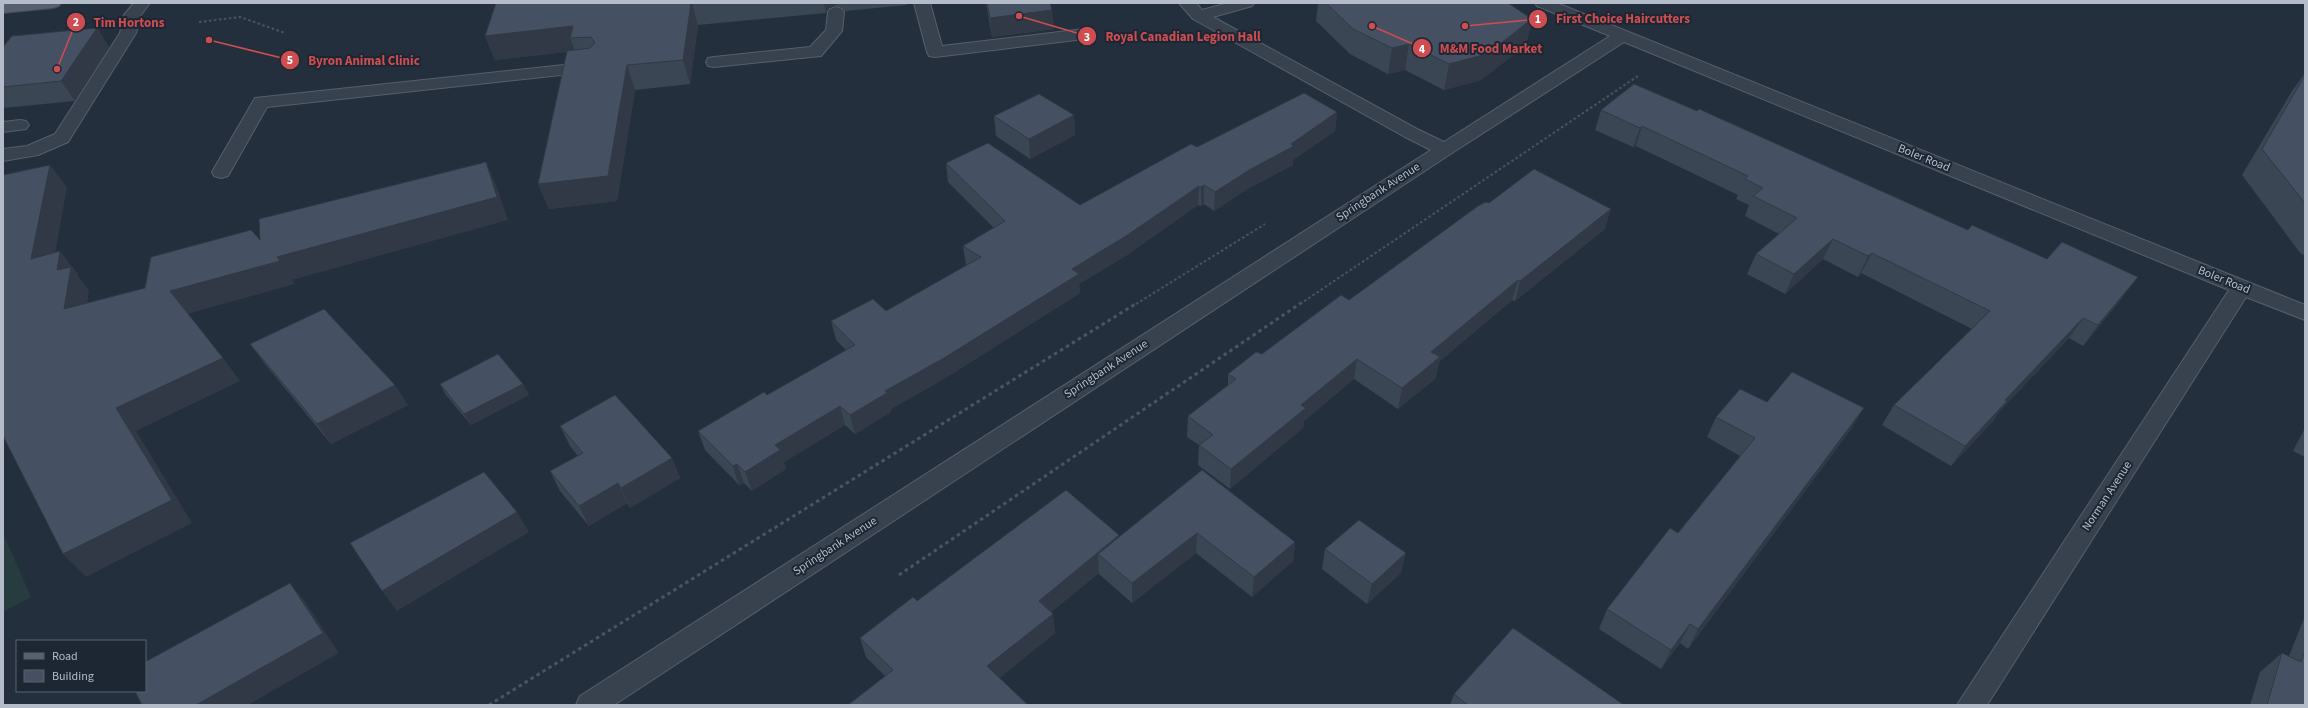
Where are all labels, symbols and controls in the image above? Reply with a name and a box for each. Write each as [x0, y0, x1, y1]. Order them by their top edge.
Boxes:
callout: First Choice Haircutters [1528, 6, 1698, 31]
callout: Tim Hortons [66, 9, 172, 34]
text: First Choice Haircutters [1556, 10, 1690, 28]
text: 1 [1535, 11, 1541, 28]
text: 2 [73, 14, 79, 31]
text: Tim Hortons [94, 14, 165, 32]
callout: Royal Canadian Legion Hall [1077, 24, 1269, 49]
text: Royal Canadian Legion Hall [1105, 28, 1261, 46]
text: 3 [1084, 29, 1090, 46]
callout: M&M Food Market [1412, 36, 1551, 61]
text: M&M Food Market [1440, 40, 1542, 58]
text: 4 [1419, 41, 1426, 58]
callout: Byron Animal Clinic [280, 48, 428, 73]
text: 5 [287, 52, 293, 69]
text: Byron Animal Clinic [308, 52, 420, 70]
street label: Boler Road [1895, 140, 1953, 176]
street label: Springbank Avenue [1333, 158, 1423, 226]
street label: Boler Road [2195, 262, 2253, 298]
street label: Springbank Avenue [1061, 335, 1151, 403]
street label: Norman Avenue [2078, 458, 2136, 534]
street label: Springbank Avenue [790, 512, 880, 580]
legend [16, 640, 146, 692]
text: Road [52, 648, 78, 665]
text: Building [52, 668, 94, 685]

